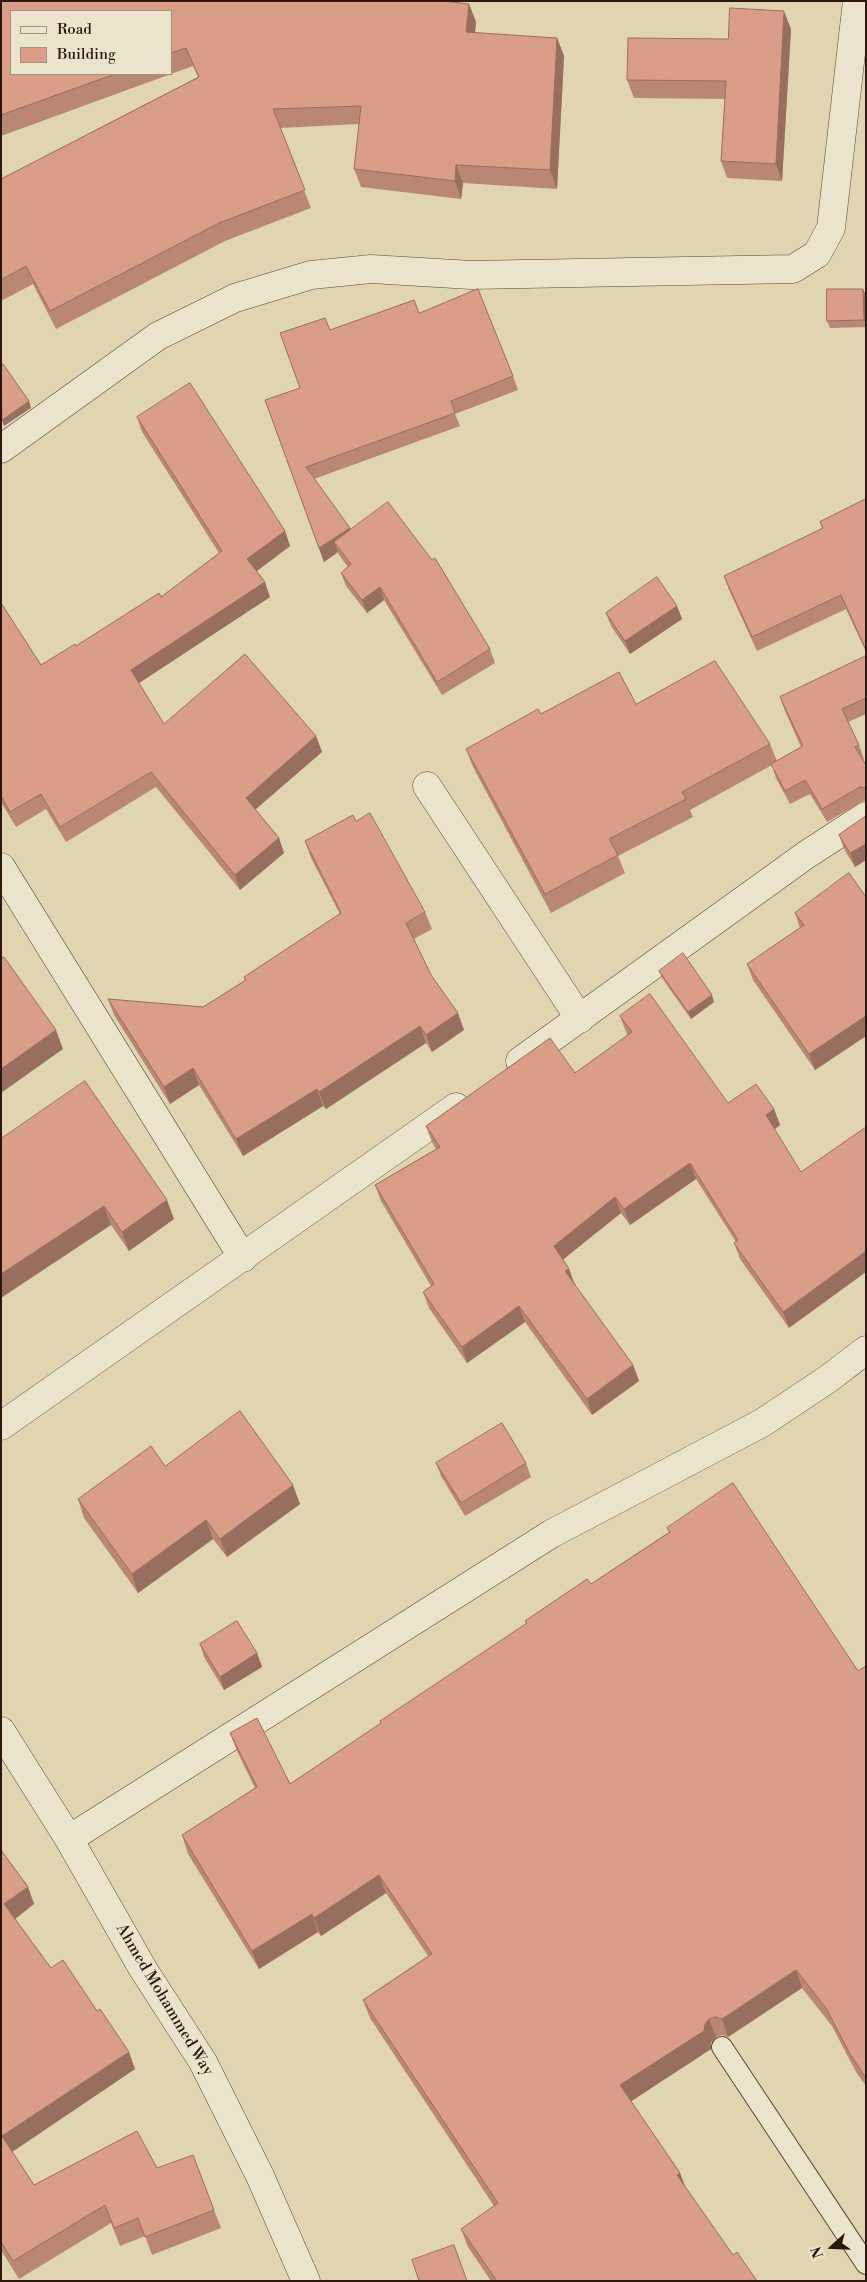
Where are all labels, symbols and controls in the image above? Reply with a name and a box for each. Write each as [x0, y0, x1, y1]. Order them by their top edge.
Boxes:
legend [10, 10, 172, 75]
text: Road [57, 20, 92, 39]
text: Building [57, 45, 116, 64]
street label: Ahmed Mohammed Way [111, 1921, 217, 2079]
north arrow [807, 2222, 857, 2272]
text: N [808, 2244, 828, 2260]

